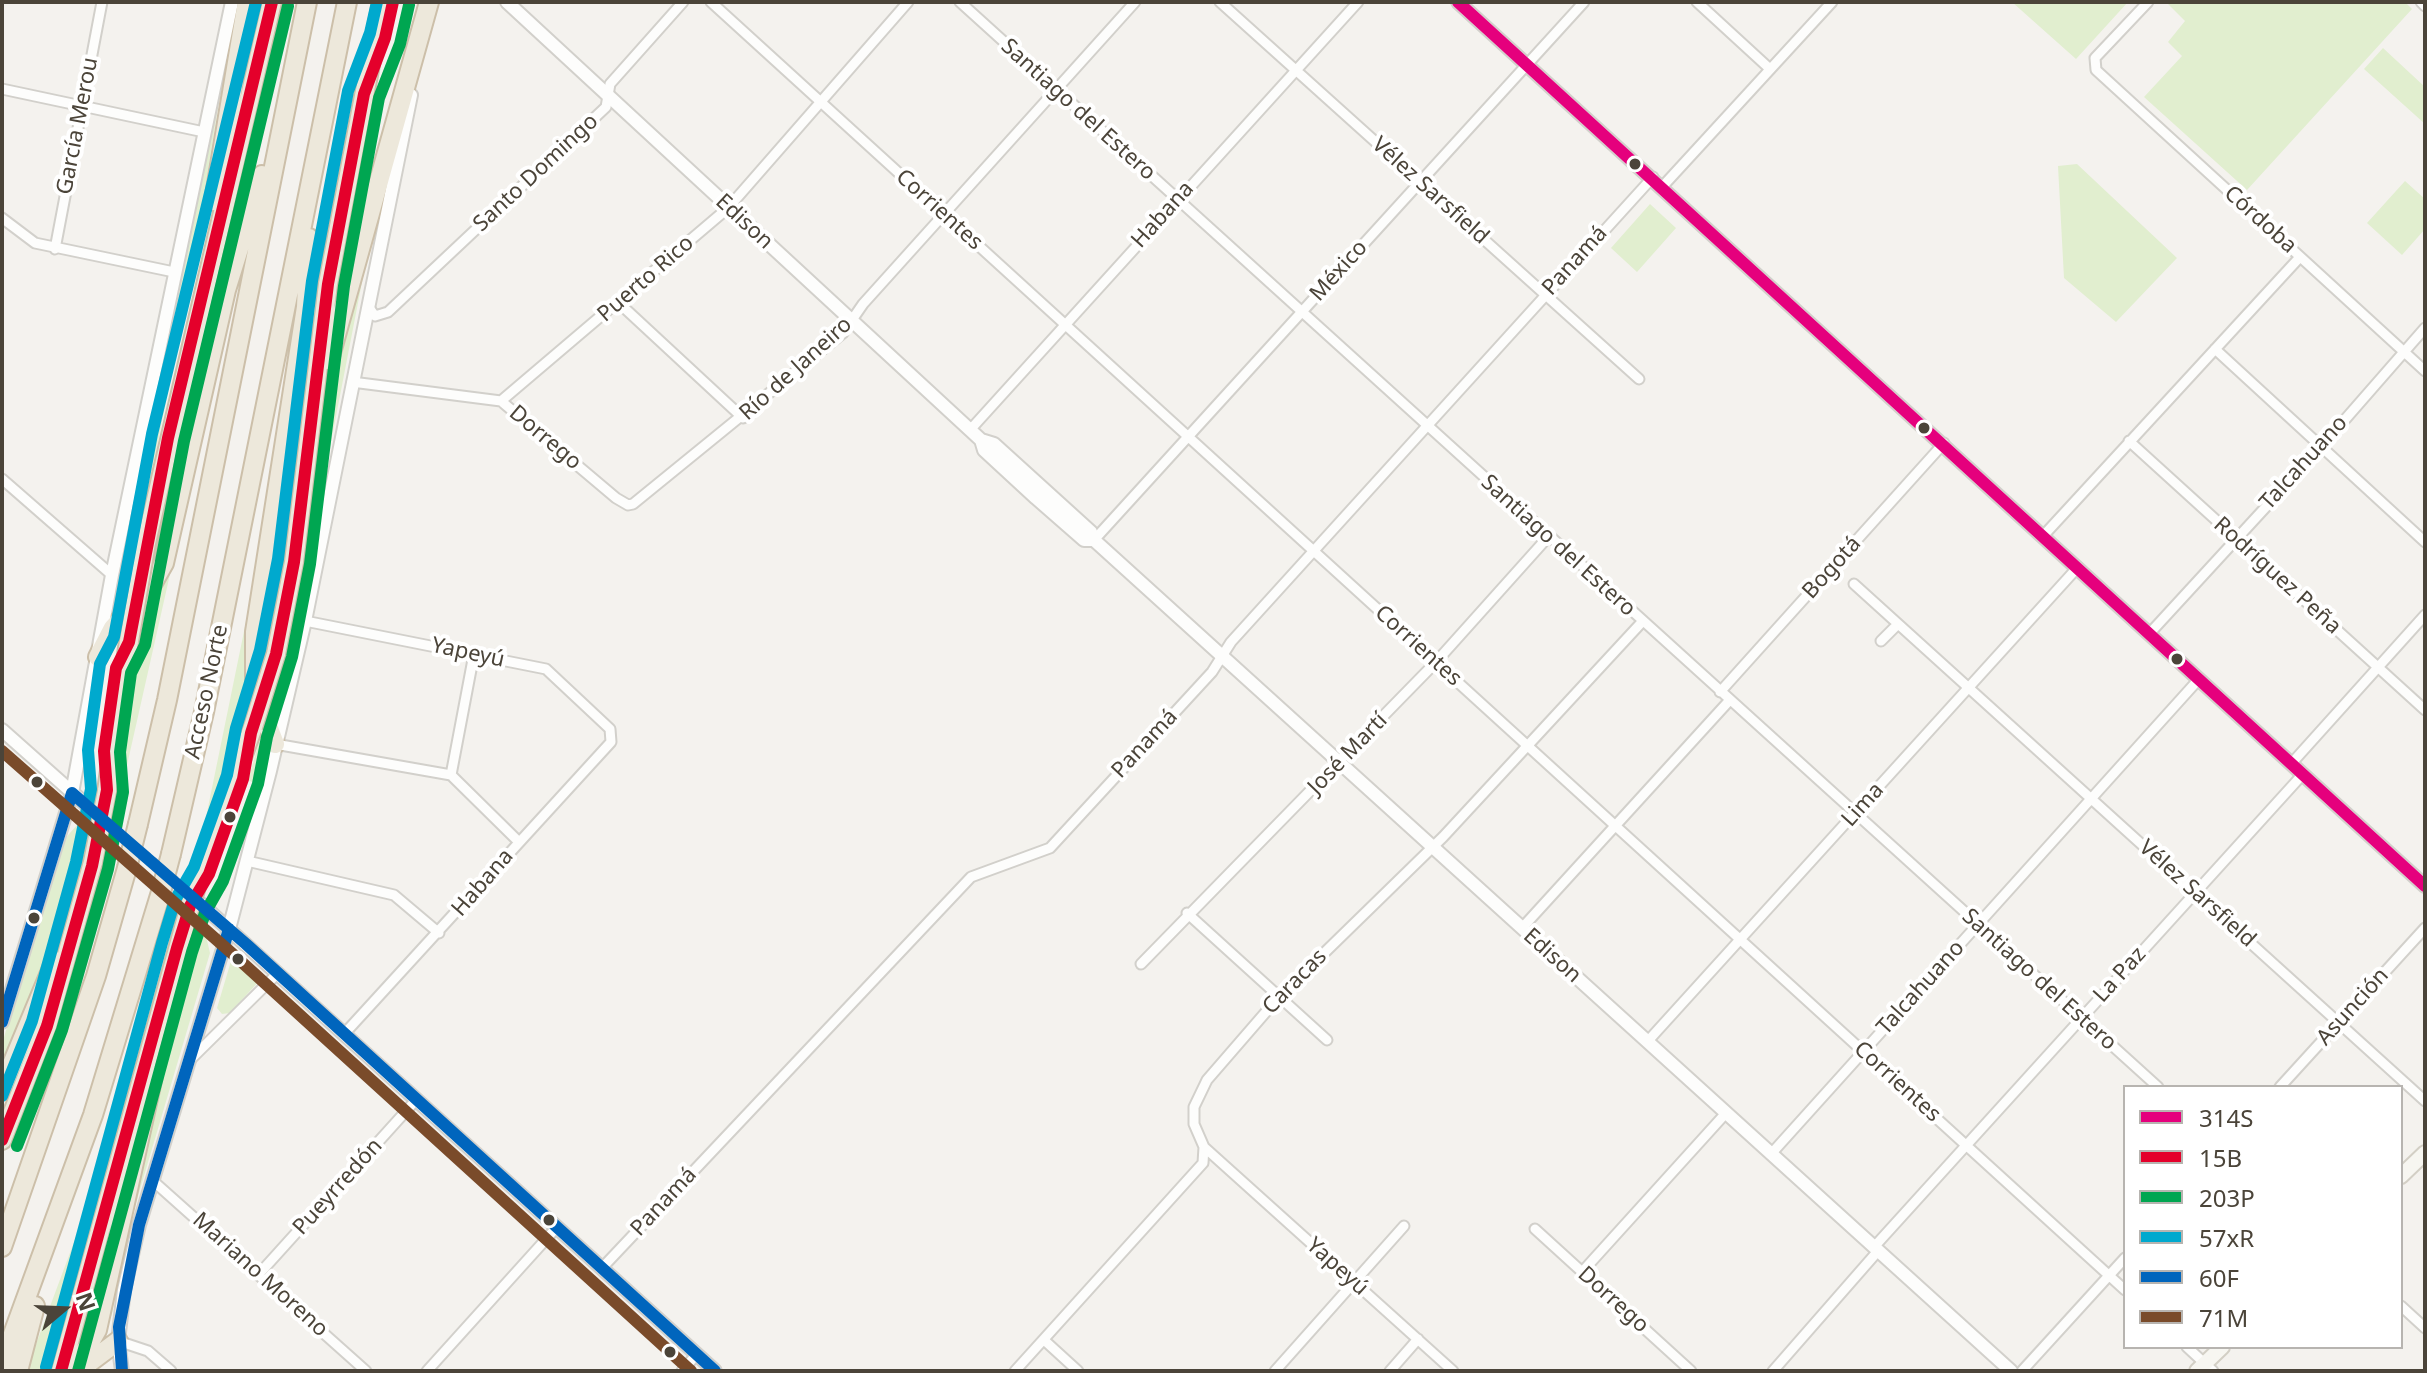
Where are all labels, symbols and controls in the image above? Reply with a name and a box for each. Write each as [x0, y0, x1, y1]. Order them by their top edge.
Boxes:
street label: Santiago del Estero [995, 34, 1161, 186]
street label: García Merou [52, 55, 104, 197]
street label: Santo Domingo [468, 108, 604, 238]
street label: Vélez Sarsfield [1366, 132, 1494, 250]
unlabelled marker [1627, 156, 1643, 172]
street label: Corrientes [890, 164, 988, 256]
street label: Habana [1126, 176, 1200, 254]
street label: Córdoba [2218, 181, 2302, 259]
street label: Edison [710, 189, 778, 255]
street label: Panamá [1537, 221, 1613, 301]
street label: Puerto Rico [593, 230, 699, 328]
street label: México [1305, 235, 1373, 307]
street label: Río de Janeiro [734, 312, 858, 426]
street label: Dorrego [503, 400, 587, 476]
street label: Talcahuano [2255, 410, 2353, 516]
unlabelled marker [1916, 420, 1932, 436]
street label: Santiago del Estero [1475, 470, 1641, 622]
street label: Rodríguez Peña [2208, 512, 2346, 640]
street label: Bogotá [1797, 531, 1867, 605]
street label: Corrientes [1369, 600, 1467, 692]
street label: Acceso Norte [180, 622, 234, 762]
street label: Yapeyú [429, 632, 507, 674]
unlabelled marker [2169, 651, 2185, 667]
street label: Panamá [1107, 704, 1183, 784]
street label: José Martí [1303, 708, 1393, 800]
unlabelled marker [29, 774, 45, 790]
street label: Lima [1836, 778, 1890, 832]
unlabelled marker [222, 809, 238, 825]
street label: Vélez Sarsfield [2133, 835, 2261, 953]
street label: Habana [447, 844, 519, 922]
street label: Santiago del Estero [1956, 904, 2122, 1056]
unlabelled marker [26, 910, 42, 926]
street label: Edison [1518, 923, 1586, 989]
street label: Talcahuano [1872, 935, 1970, 1041]
street label: La Paz [2088, 942, 2152, 1008]
street label: Caracas [1257, 944, 1333, 1020]
unlabelled marker [230, 951, 246, 967]
street label: Asunción [2311, 963, 2395, 1051]
street label: Corrientes [1848, 1036, 1946, 1128]
legend [2123, 1085, 2403, 1349]
text: 314S [2199, 1101, 2253, 1134]
street label: Pueyrredón [288, 1133, 388, 1241]
text: 15B [2199, 1141, 2242, 1174]
street label: Panamá [626, 1162, 702, 1242]
text: 203P [2199, 1181, 2255, 1214]
street label: Mariano Moreno [187, 1207, 333, 1343]
unlabelled marker [541, 1212, 557, 1228]
text: 57xR [2199, 1221, 2254, 1254]
street label: Yapeyú [1301, 1232, 1373, 1302]
street label: Dorrego [1572, 1261, 1654, 1339]
text: 60F [2199, 1261, 2239, 1294]
north arrow [24, 1269, 104, 1349]
text: N [70, 1288, 104, 1315]
text: 71M [2199, 1301, 2248, 1334]
unlabelled marker [662, 1344, 678, 1360]

